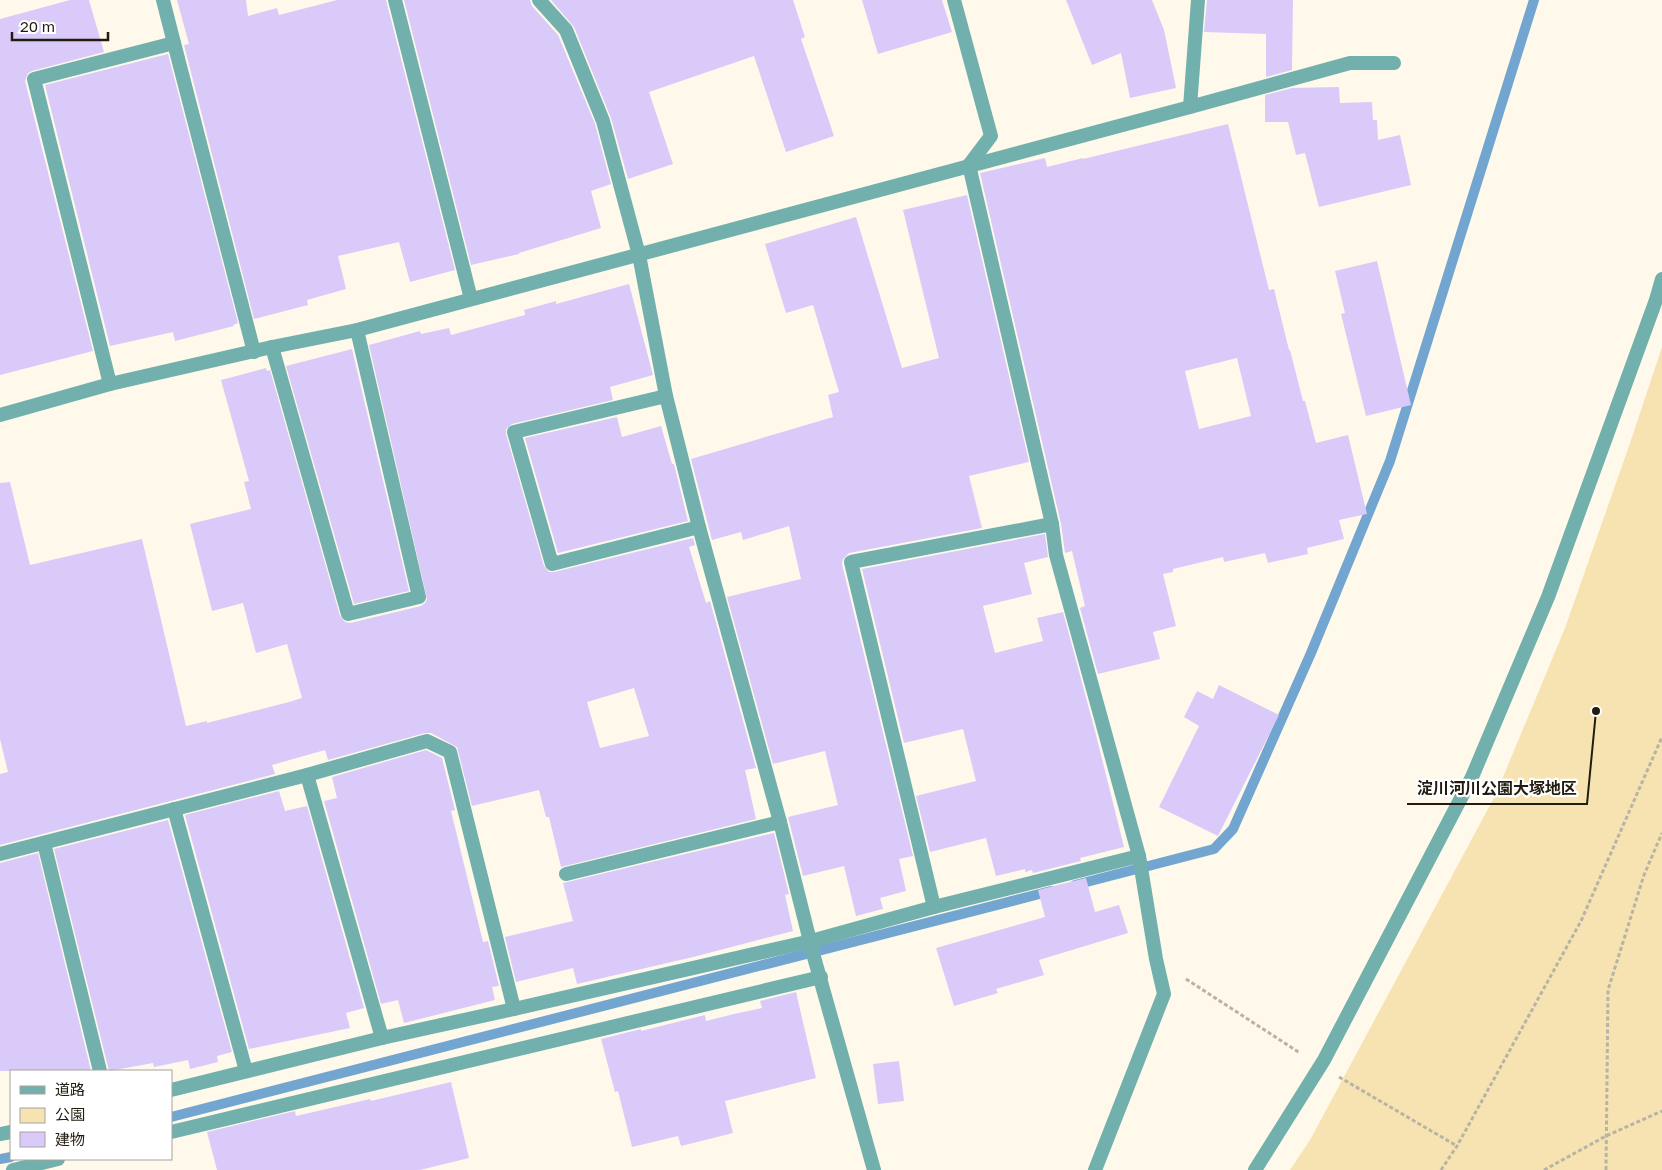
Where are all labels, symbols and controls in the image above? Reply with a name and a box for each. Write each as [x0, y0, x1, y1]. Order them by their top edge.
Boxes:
scale bar [12, 10, 109, 42]
text: 20 m [20, 17, 55, 35]
callout: 淀川河川公園大塚地区 [1407, 773, 1587, 804]
text: 淀川河川公園大塚地区 [1417, 778, 1577, 798]
legend [10, 1070, 172, 1160]
text: 道路 [55, 1080, 85, 1098]
text: 公園 [55, 1105, 85, 1123]
text: 建物 [55, 1130, 85, 1148]

